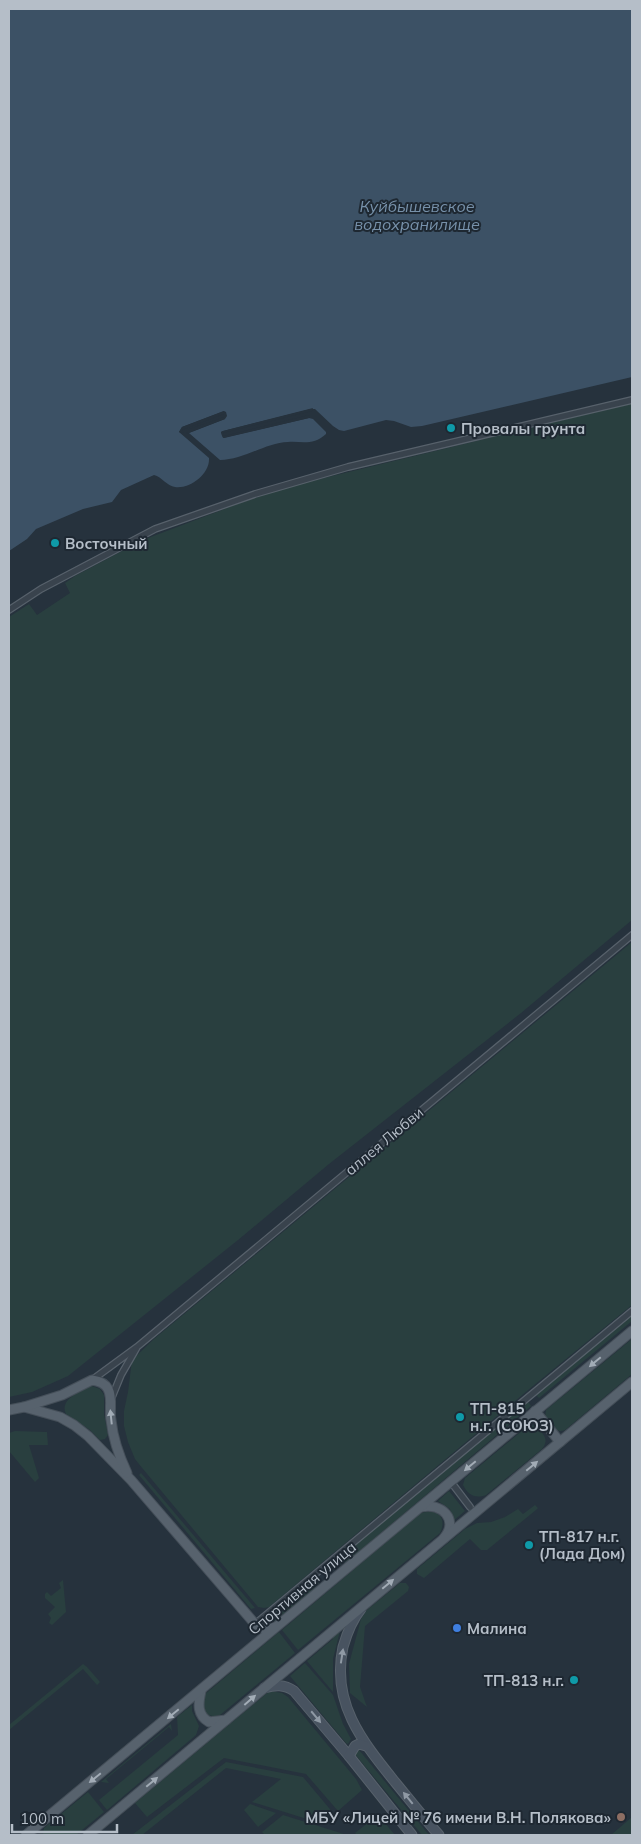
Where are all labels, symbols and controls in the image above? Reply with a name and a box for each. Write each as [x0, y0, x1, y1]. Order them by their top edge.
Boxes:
water label: Куйбышевское водохранилище [354, 196, 480, 234]
place label: Провалы грунта [461, 419, 585, 438]
marker: Провалы грунта [445, 422, 457, 434]
place label: Восточный [65, 534, 148, 553]
marker: Восточный [49, 537, 61, 549]
street label: аллея Любви [341, 1103, 427, 1179]
one-way arrow [589, 1356, 601, 1368]
place label: ТП-815 н.г. (СОЮЗ) [470, 1399, 554, 1435]
one-way arrow [107, 1409, 115, 1425]
marker: ТП-815 н.г. (СОЮЗ) [454, 1411, 466, 1423]
one-way arrow [464, 1460, 476, 1471]
one-way arrow [525, 1461, 538, 1472]
place label: ТП-817 н.г. (Лада Дом) [539, 1527, 626, 1563]
street label: Спортивная улица [244, 1537, 360, 1639]
marker: ТП-817 н.г. (Лада Дом) [523, 1539, 535, 1551]
one-way arrow [381, 1579, 394, 1590]
place label: Малина [467, 1619, 527, 1638]
marker: Малина [451, 1622, 463, 1634]
one-way arrow [338, 1647, 346, 1663]
place label: ТП-813 н.г. [484, 1671, 564, 1690]
marker: ТП-813 н.г. [568, 1674, 580, 1686]
one-way arrow [243, 1694, 255, 1706]
one-way arrow [168, 1708, 180, 1720]
one-way arrow [310, 1710, 321, 1723]
one-way arrow [88, 1773, 101, 1784]
one-way arrow [145, 1776, 158, 1787]
one-way arrow [402, 1791, 413, 1804]
scale bar [12, 1802, 118, 1834]
place label: МБУ «Лицей № 76 имени В.Н. Полякова» [305, 1808, 612, 1827]
text: 100 m [20, 1809, 64, 1828]
marker: МБУ «Лицей № 76 имени В.Н. Полякова» [615, 1811, 627, 1823]

